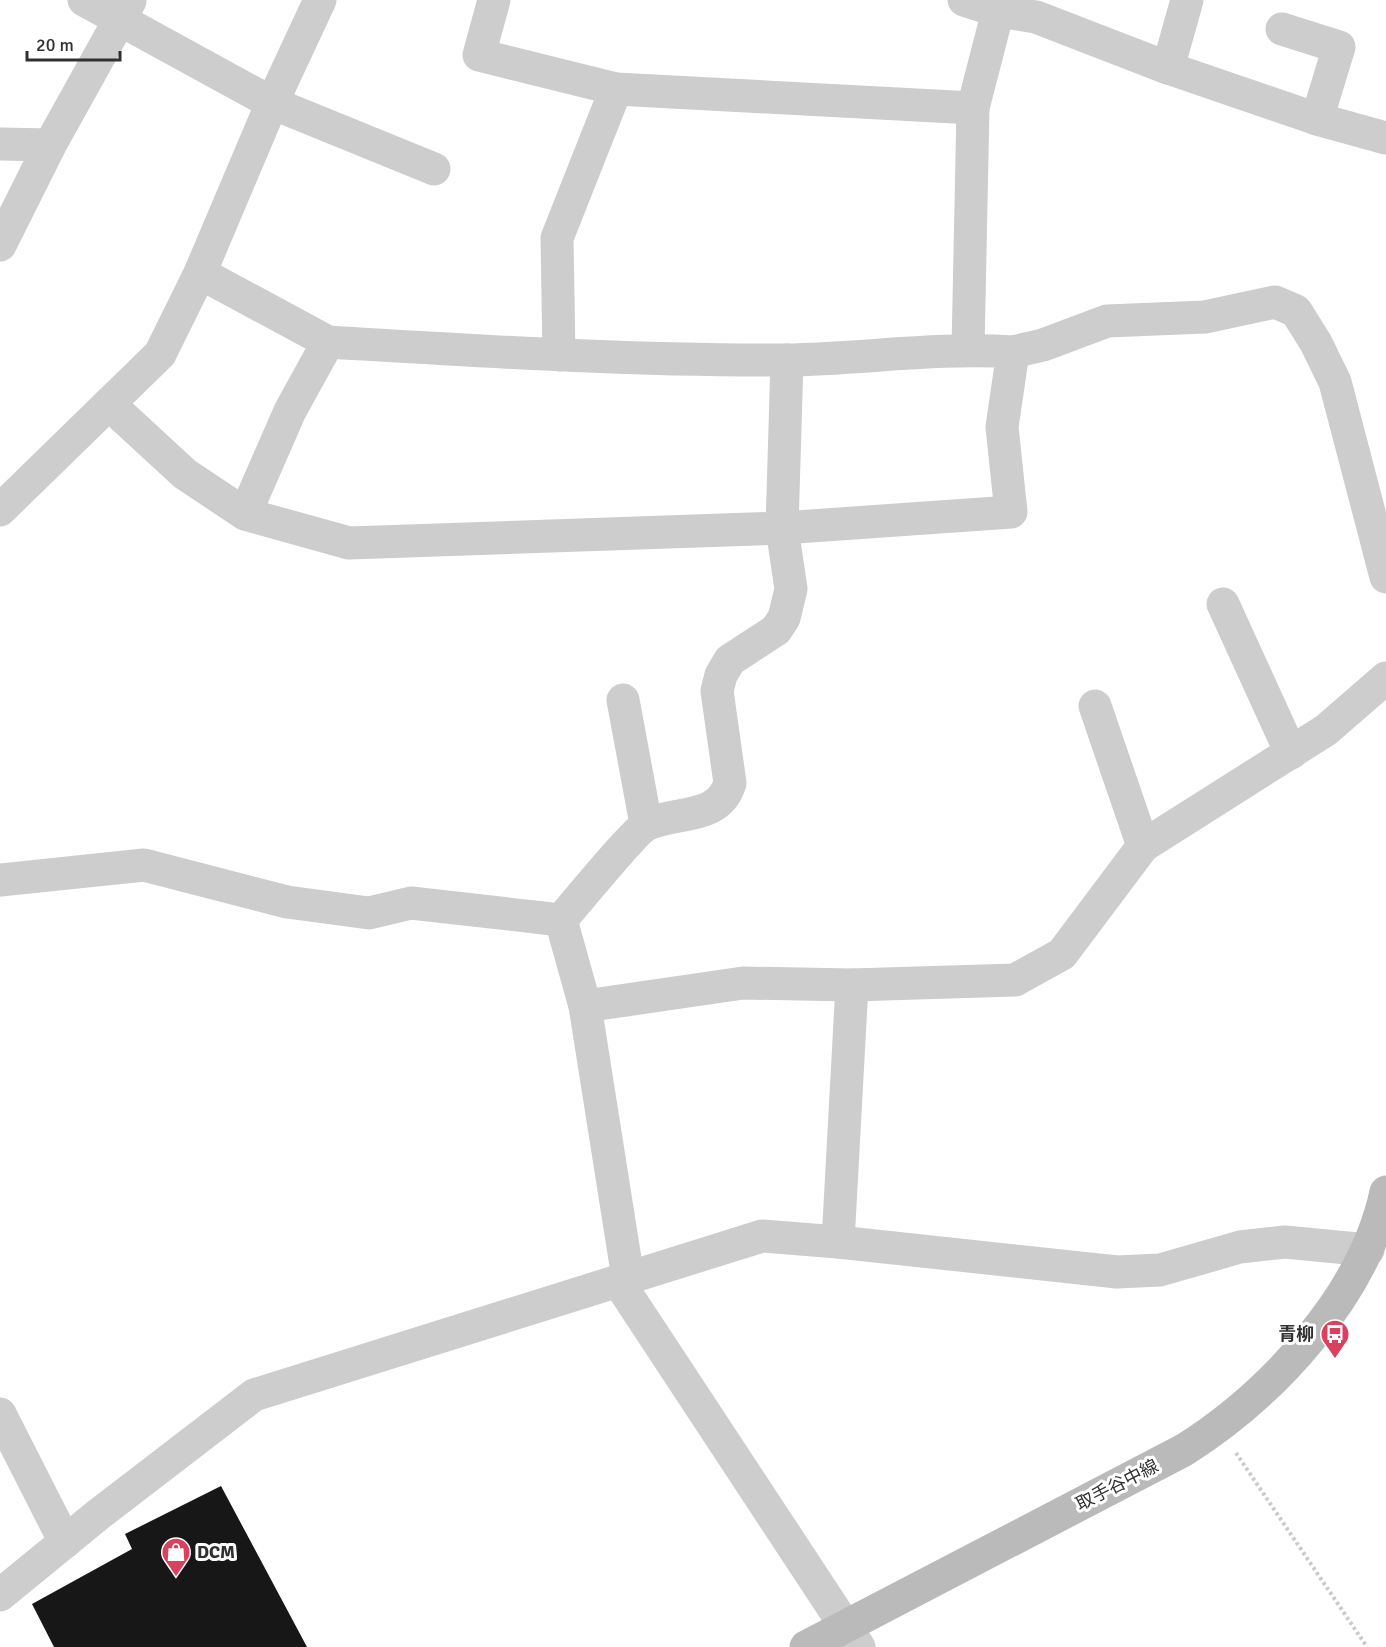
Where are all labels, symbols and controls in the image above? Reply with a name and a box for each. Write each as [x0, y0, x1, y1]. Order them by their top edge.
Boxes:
scale bar [27, 24, 120, 62]
text: 20 m [36, 34, 74, 56]
bus stop icon: 青柳 [1319, 1318, 1351, 1360]
place label: 青柳 [1278, 1323, 1314, 1345]
street label: 取手谷中線 [1072, 1455, 1162, 1515]
shop icon: DCM [160, 1536, 192, 1578]
place label: DCM [197, 1541, 235, 1563]

